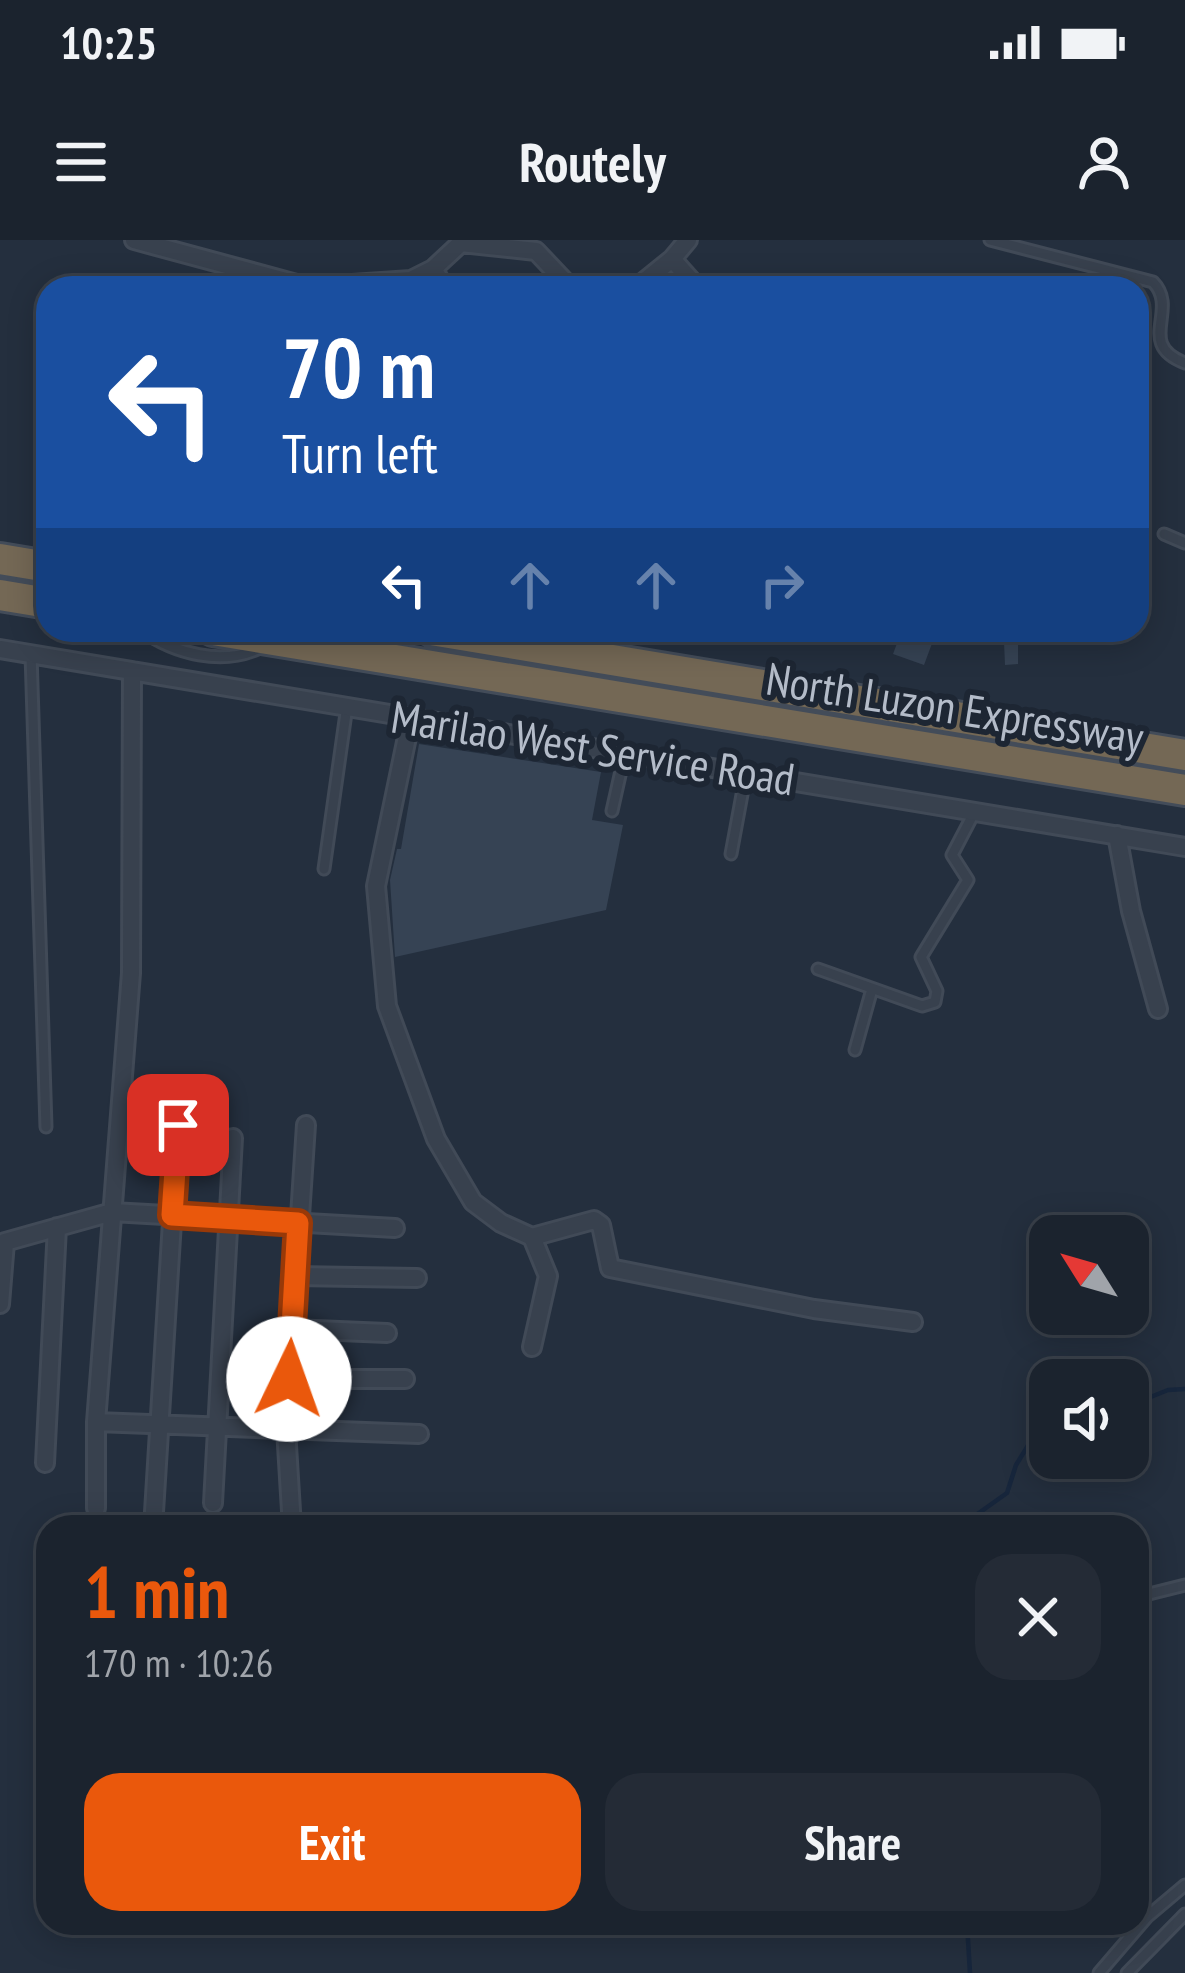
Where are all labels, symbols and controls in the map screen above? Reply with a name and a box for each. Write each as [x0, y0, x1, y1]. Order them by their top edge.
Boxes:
text: 10:25 [60, 13, 157, 71]
text: Routely [519, 127, 666, 197]
icon: menu [48, 129, 114, 195]
icon: person [1071, 129, 1137, 195]
text: 70 m [282, 312, 435, 421]
icon: left [84, 324, 240, 480]
text: Turn left [282, 418, 438, 488]
icon: left [371, 552, 437, 618]
icon: ahead [497, 552, 563, 618]
icon: ahead [623, 552, 689, 618]
icon: right [749, 552, 815, 618]
street label: North Luzon Expressway [762, 649, 1148, 765]
street label: Marilao West Service Road [387, 686, 799, 808]
pin [127, 1074, 229, 1176]
icon: arrive [145, 1092, 211, 1158]
north arrow [1029, 1215, 1149, 1335]
map controls [1029, 1215, 1149, 1479]
position arrow [226, 1316, 352, 1442]
button: sound [1029, 1359, 1149, 1479]
text: 1 min [84, 1545, 229, 1638]
button: close [975, 1554, 1101, 1680]
text: 170 m · 10:26 [84, 1637, 273, 1688]
button: Exit [84, 1773, 581, 1911]
button: Share [605, 1773, 1101, 1911]

